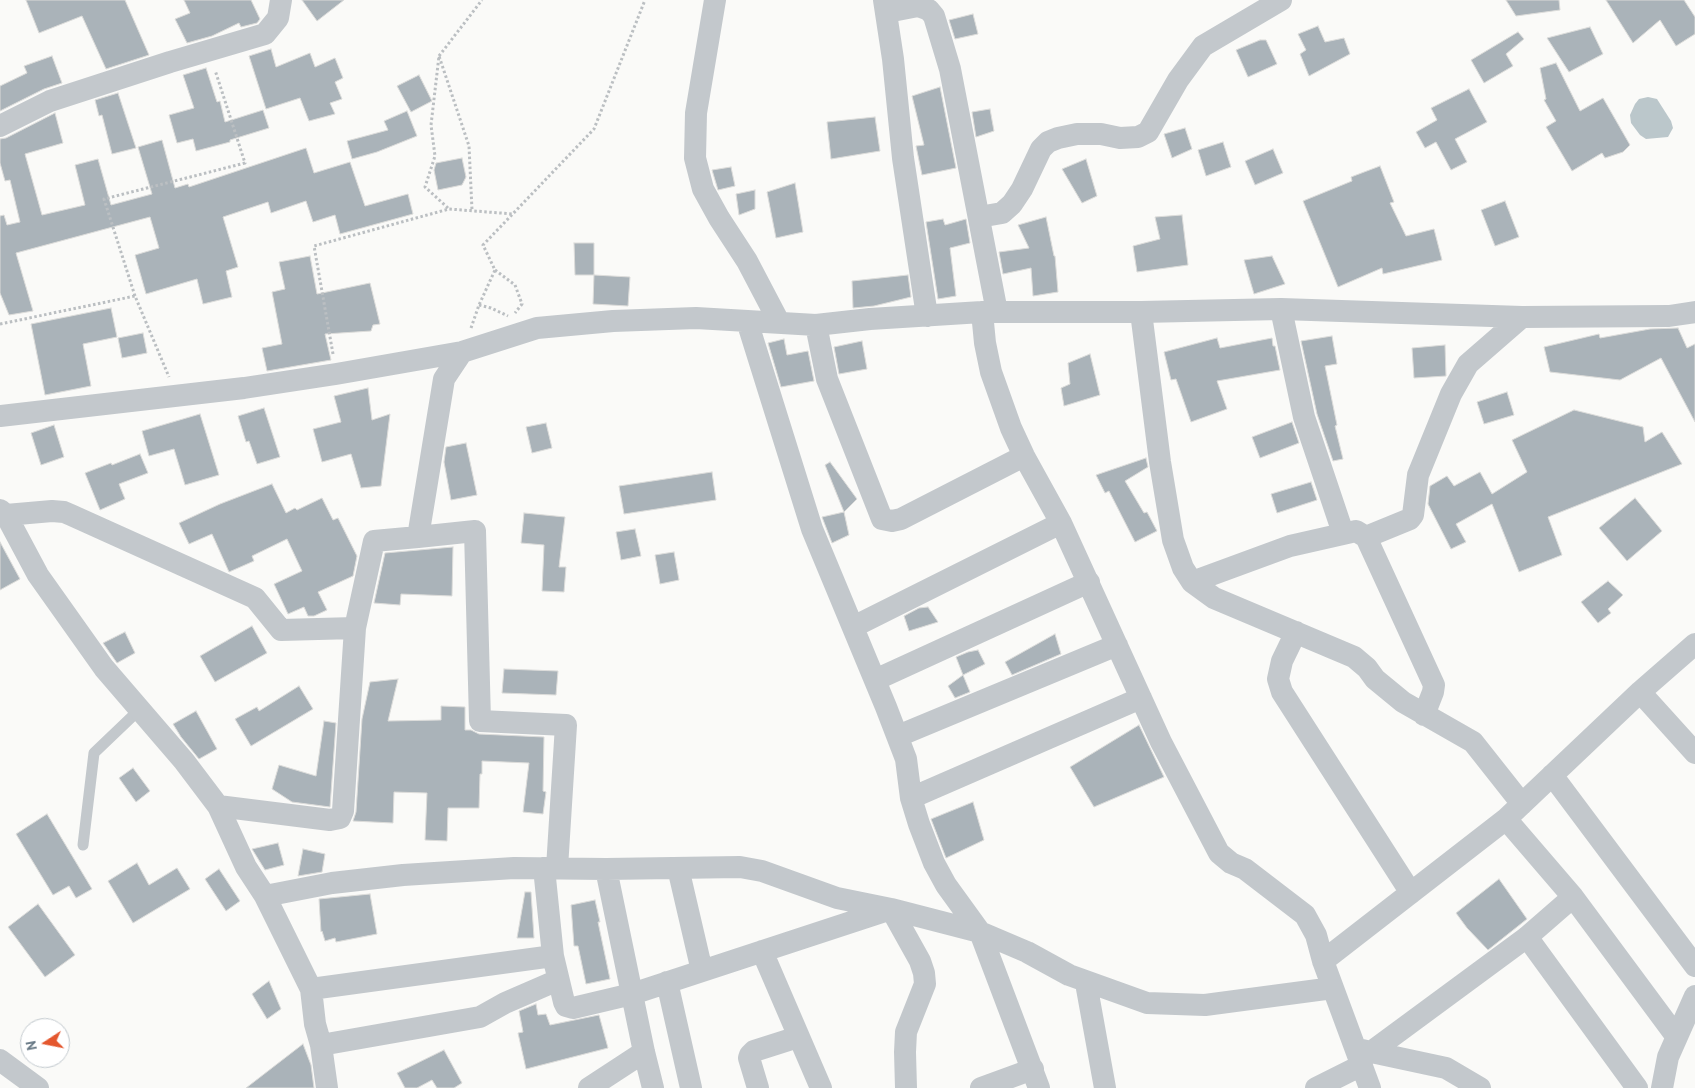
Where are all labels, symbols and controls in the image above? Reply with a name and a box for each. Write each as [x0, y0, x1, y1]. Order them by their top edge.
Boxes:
north arrow [20, 1018, 70, 1068]
text: N [22, 1039, 41, 1052]

